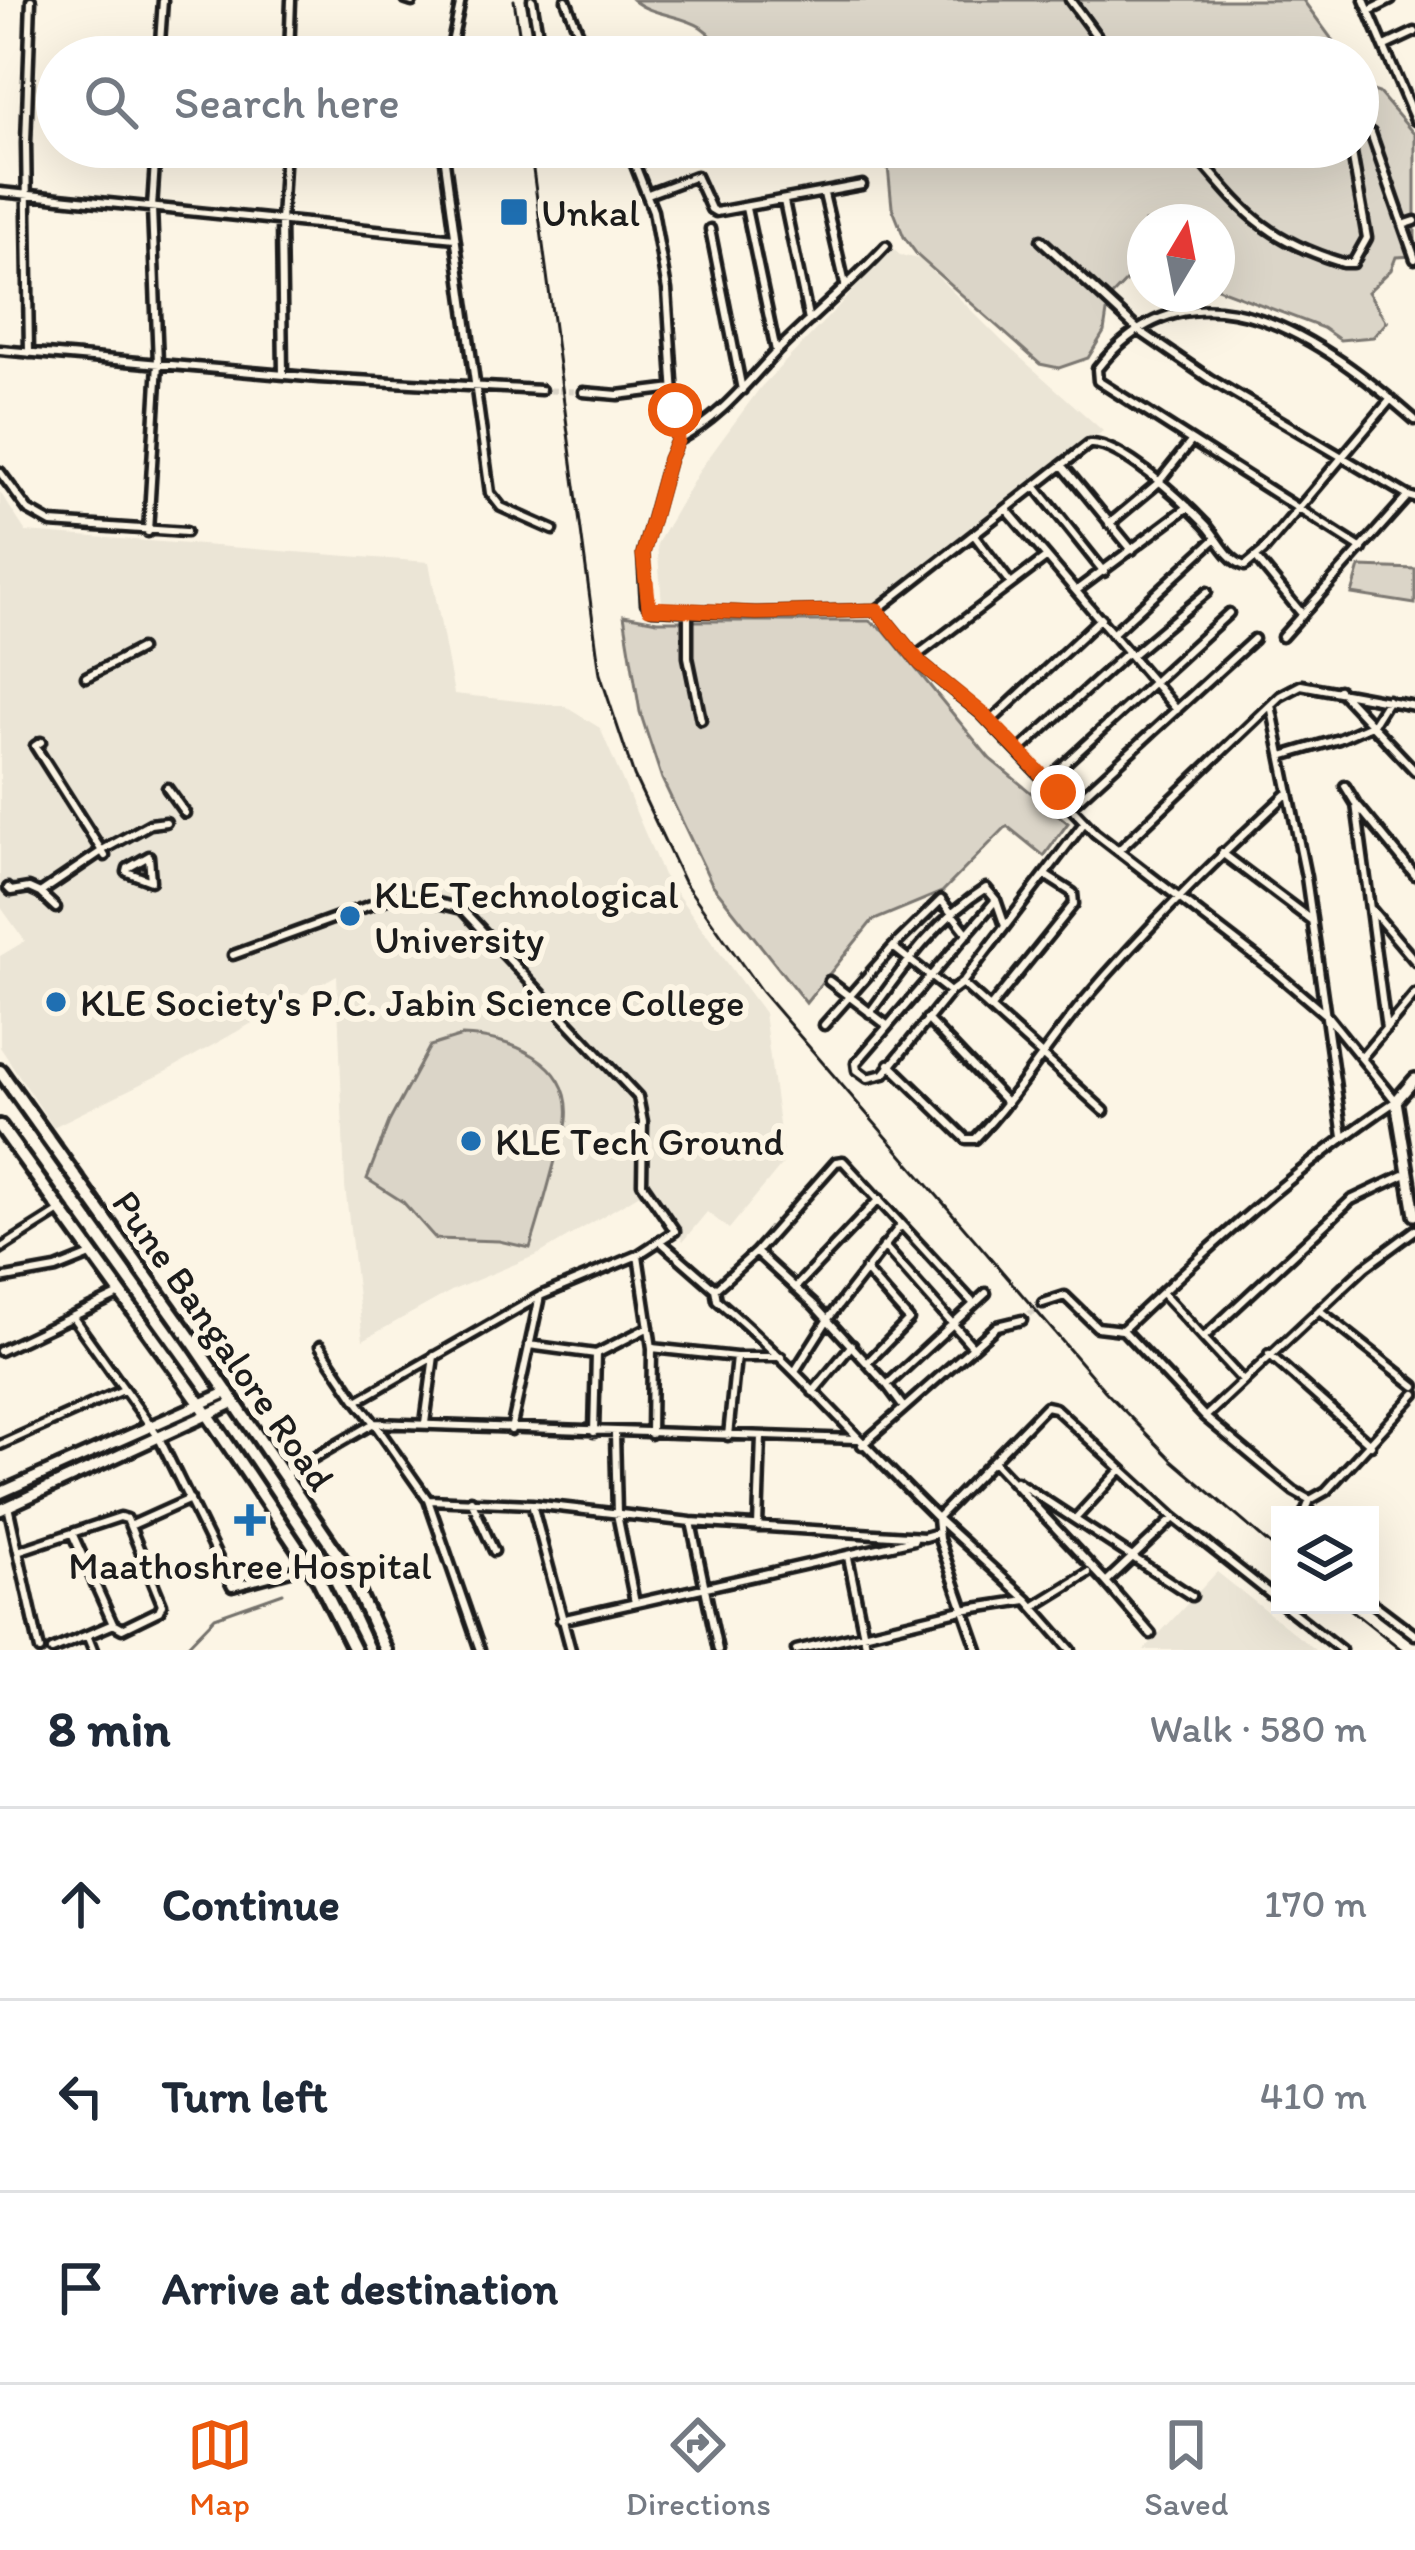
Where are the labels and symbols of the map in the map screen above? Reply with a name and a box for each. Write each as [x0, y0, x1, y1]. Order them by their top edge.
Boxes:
place label: Unkal [541, 189, 640, 236]
marker: Unkal [498, 196, 530, 228]
north arrow [1127, 204, 1235, 312]
route start [648, 383, 702, 437]
route end [1031, 765, 1085, 819]
place label: KLE Technological University [374, 871, 679, 963]
marker: KLE Technological University [337, 903, 363, 929]
place label: KLE Society's P.C. Jabin Science College [80, 979, 745, 1026]
marker: KLE Society's P.C. Jabin Science College [43, 989, 69, 1015]
place label: KLE Tech Ground [495, 1118, 784, 1165]
marker: KLE Tech Ground [458, 1128, 484, 1154]
street label: Pune Bangalore Road [102, 1181, 345, 1500]
marker: Maathoshree Hospital [234, 1504, 266, 1536]
place label: Maathoshree Hospital [68, 1542, 432, 1589]

